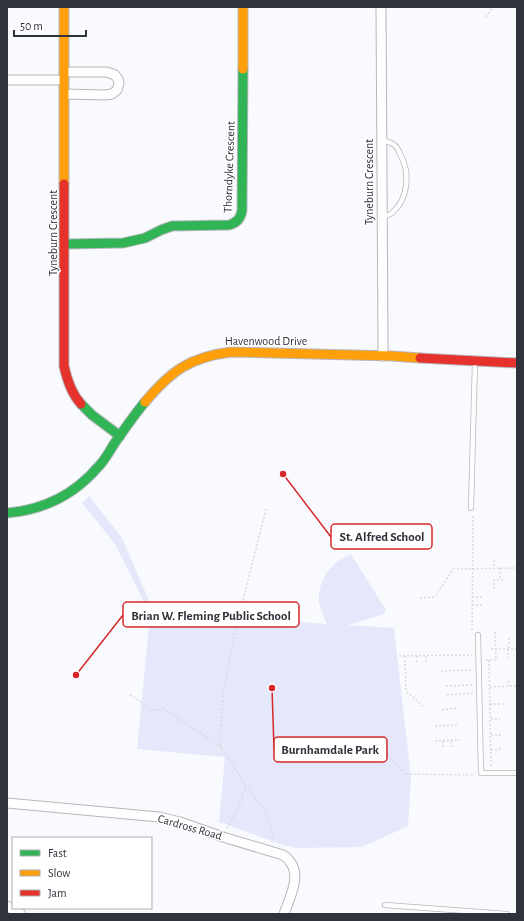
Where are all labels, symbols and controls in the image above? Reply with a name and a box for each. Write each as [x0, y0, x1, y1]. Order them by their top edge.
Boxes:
scale bar [14, 12, 86, 38]
text: 50 m [20, 20, 43, 32]
street label: Thorndyke Crescent [221, 121, 238, 213]
street label: Tyneburn Crescent [363, 139, 376, 225]
street label: Tyneburn Crescent [47, 190, 60, 276]
street label: Havenwood Drive [225, 335, 307, 347]
callout: St. Alfred School [331, 524, 432, 549]
text: St. Alfred School [339, 531, 425, 544]
callout: Brian W. Fleming Public School [123, 602, 299, 627]
text: Brian W. Fleming Public School [131, 610, 291, 623]
callout: Burnhamdale Park [274, 737, 387, 762]
text: Burnhamdale Park [281, 744, 379, 757]
street label: Cardross Road [157, 812, 223, 842]
legend [12, 837, 152, 909]
text: Fast [48, 847, 67, 859]
text: Slow [48, 867, 70, 879]
text: Jam [48, 887, 67, 899]

